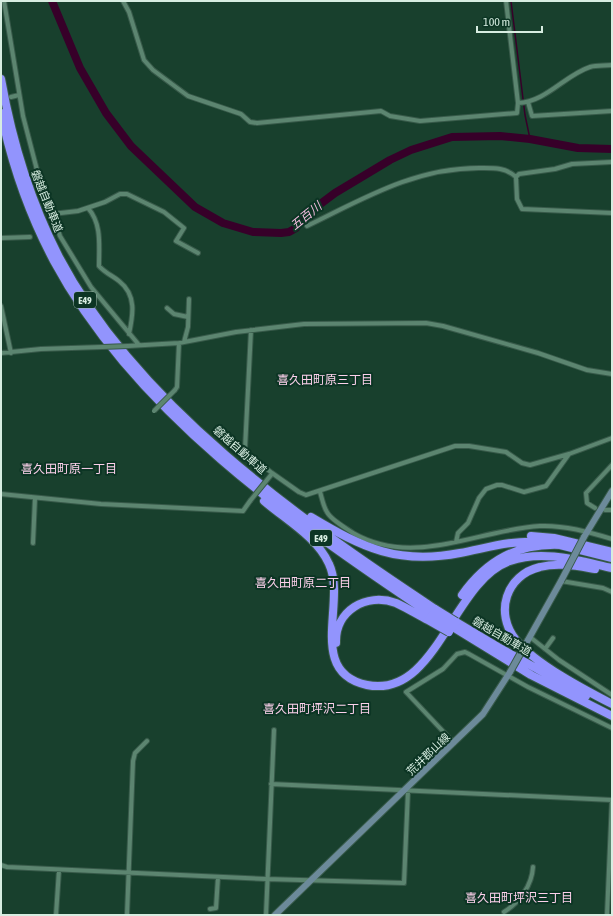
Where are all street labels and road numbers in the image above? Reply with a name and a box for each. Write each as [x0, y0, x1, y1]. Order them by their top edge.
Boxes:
street label: 磐越自動車道 [29, 168, 65, 234]
road number: E49 [74, 292, 96, 308]
street label: 磐越自動車道 [211, 424, 269, 476]
road number: E49 [310, 530, 332, 546]
street label: 磐越自動車道 [470, 614, 534, 658]
street label: 荒井郡山線 [404, 731, 452, 777]

